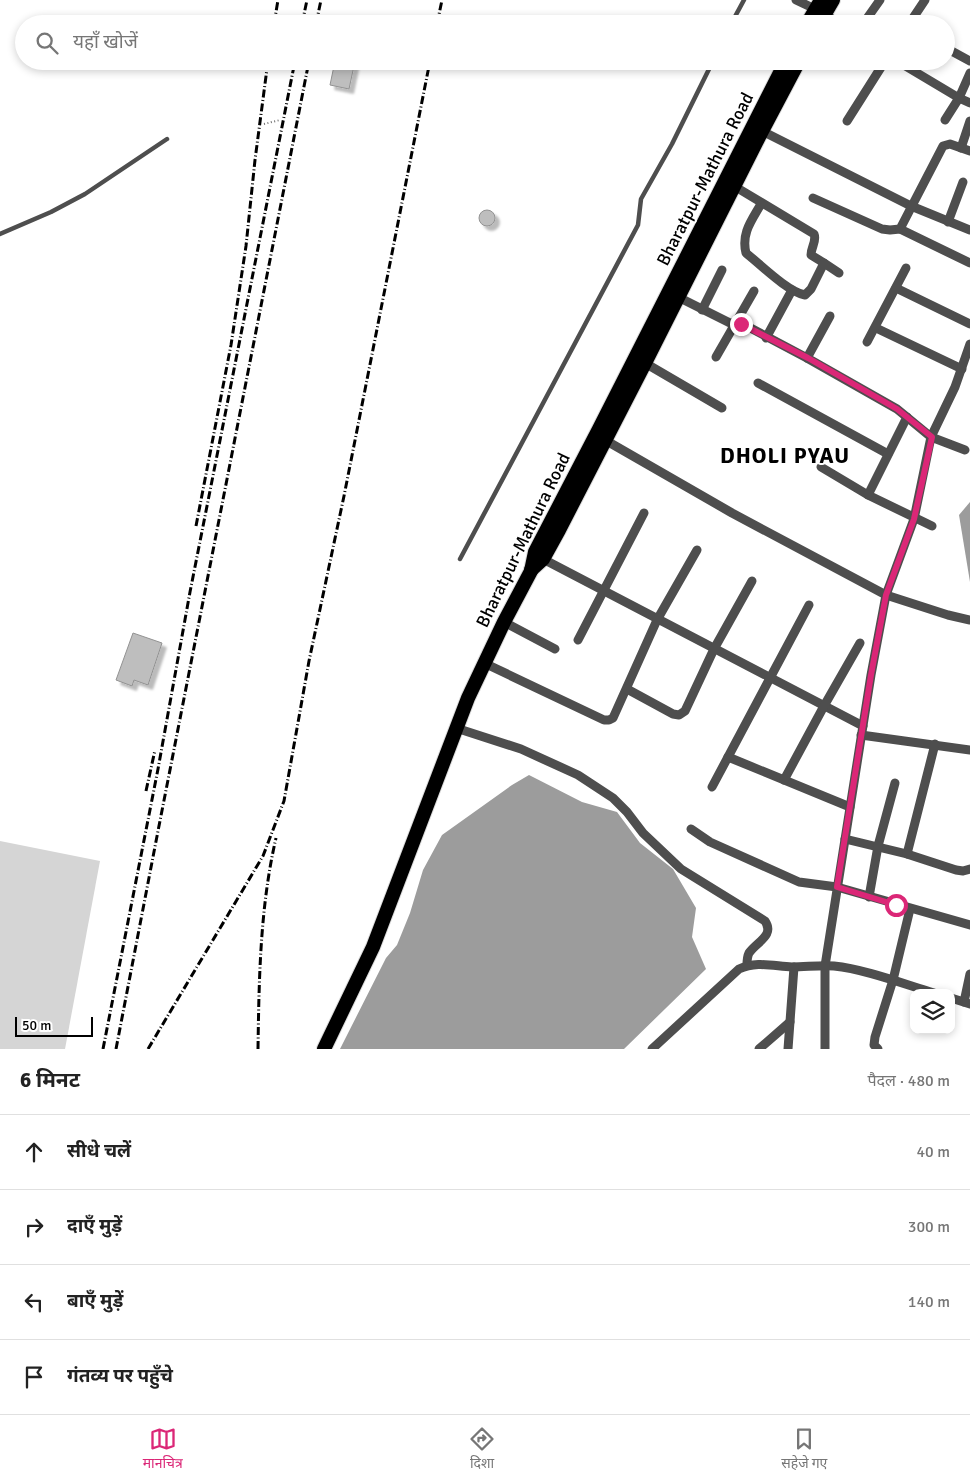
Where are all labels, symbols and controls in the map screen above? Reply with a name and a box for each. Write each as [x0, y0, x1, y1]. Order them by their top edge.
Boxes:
search box [15, 15, 955, 70]
icon: search [33, 29, 61, 57]
text: यहाँ खोजें [73, 30, 138, 54]
street label: Bharatpur-Mathura Road [652, 89, 758, 269]
route end [730, 313, 753, 336]
district label: DHOLI PYAU [720, 442, 850, 469]
street label: Bharatpur-Mathura Road [471, 449, 575, 631]
route start [885, 894, 908, 917]
map controls [910, 989, 955, 1034]
button: layers [910, 989, 955, 1034]
scale bar [15, 1014, 92, 1037]
text: 50 m [22, 1017, 51, 1034]
text: 6 मिनट [20, 1067, 80, 1093]
text: पैदल · 480 m [867, 1071, 950, 1091]
icon: ahead [20, 1138, 48, 1166]
text: सीधे चलें [67, 1139, 131, 1163]
text: 40 m [916, 1142, 950, 1162]
icon: right [20, 1213, 48, 1241]
text: दाएँ मुड़ें [67, 1214, 122, 1238]
text: 300 m [908, 1217, 950, 1237]
icon: left [20, 1288, 48, 1316]
text: बाएँ मुड़ें [67, 1289, 123, 1313]
text: 140 m [908, 1292, 950, 1312]
icon: arrive [20, 1363, 48, 1391]
text: गंतव्य पर पहुँचे [67, 1364, 173, 1388]
tab: मानचित्र [143, 1425, 183, 1474]
tab: दिशा [468, 1425, 496, 1474]
tab: सहेजे गए [781, 1425, 827, 1474]

